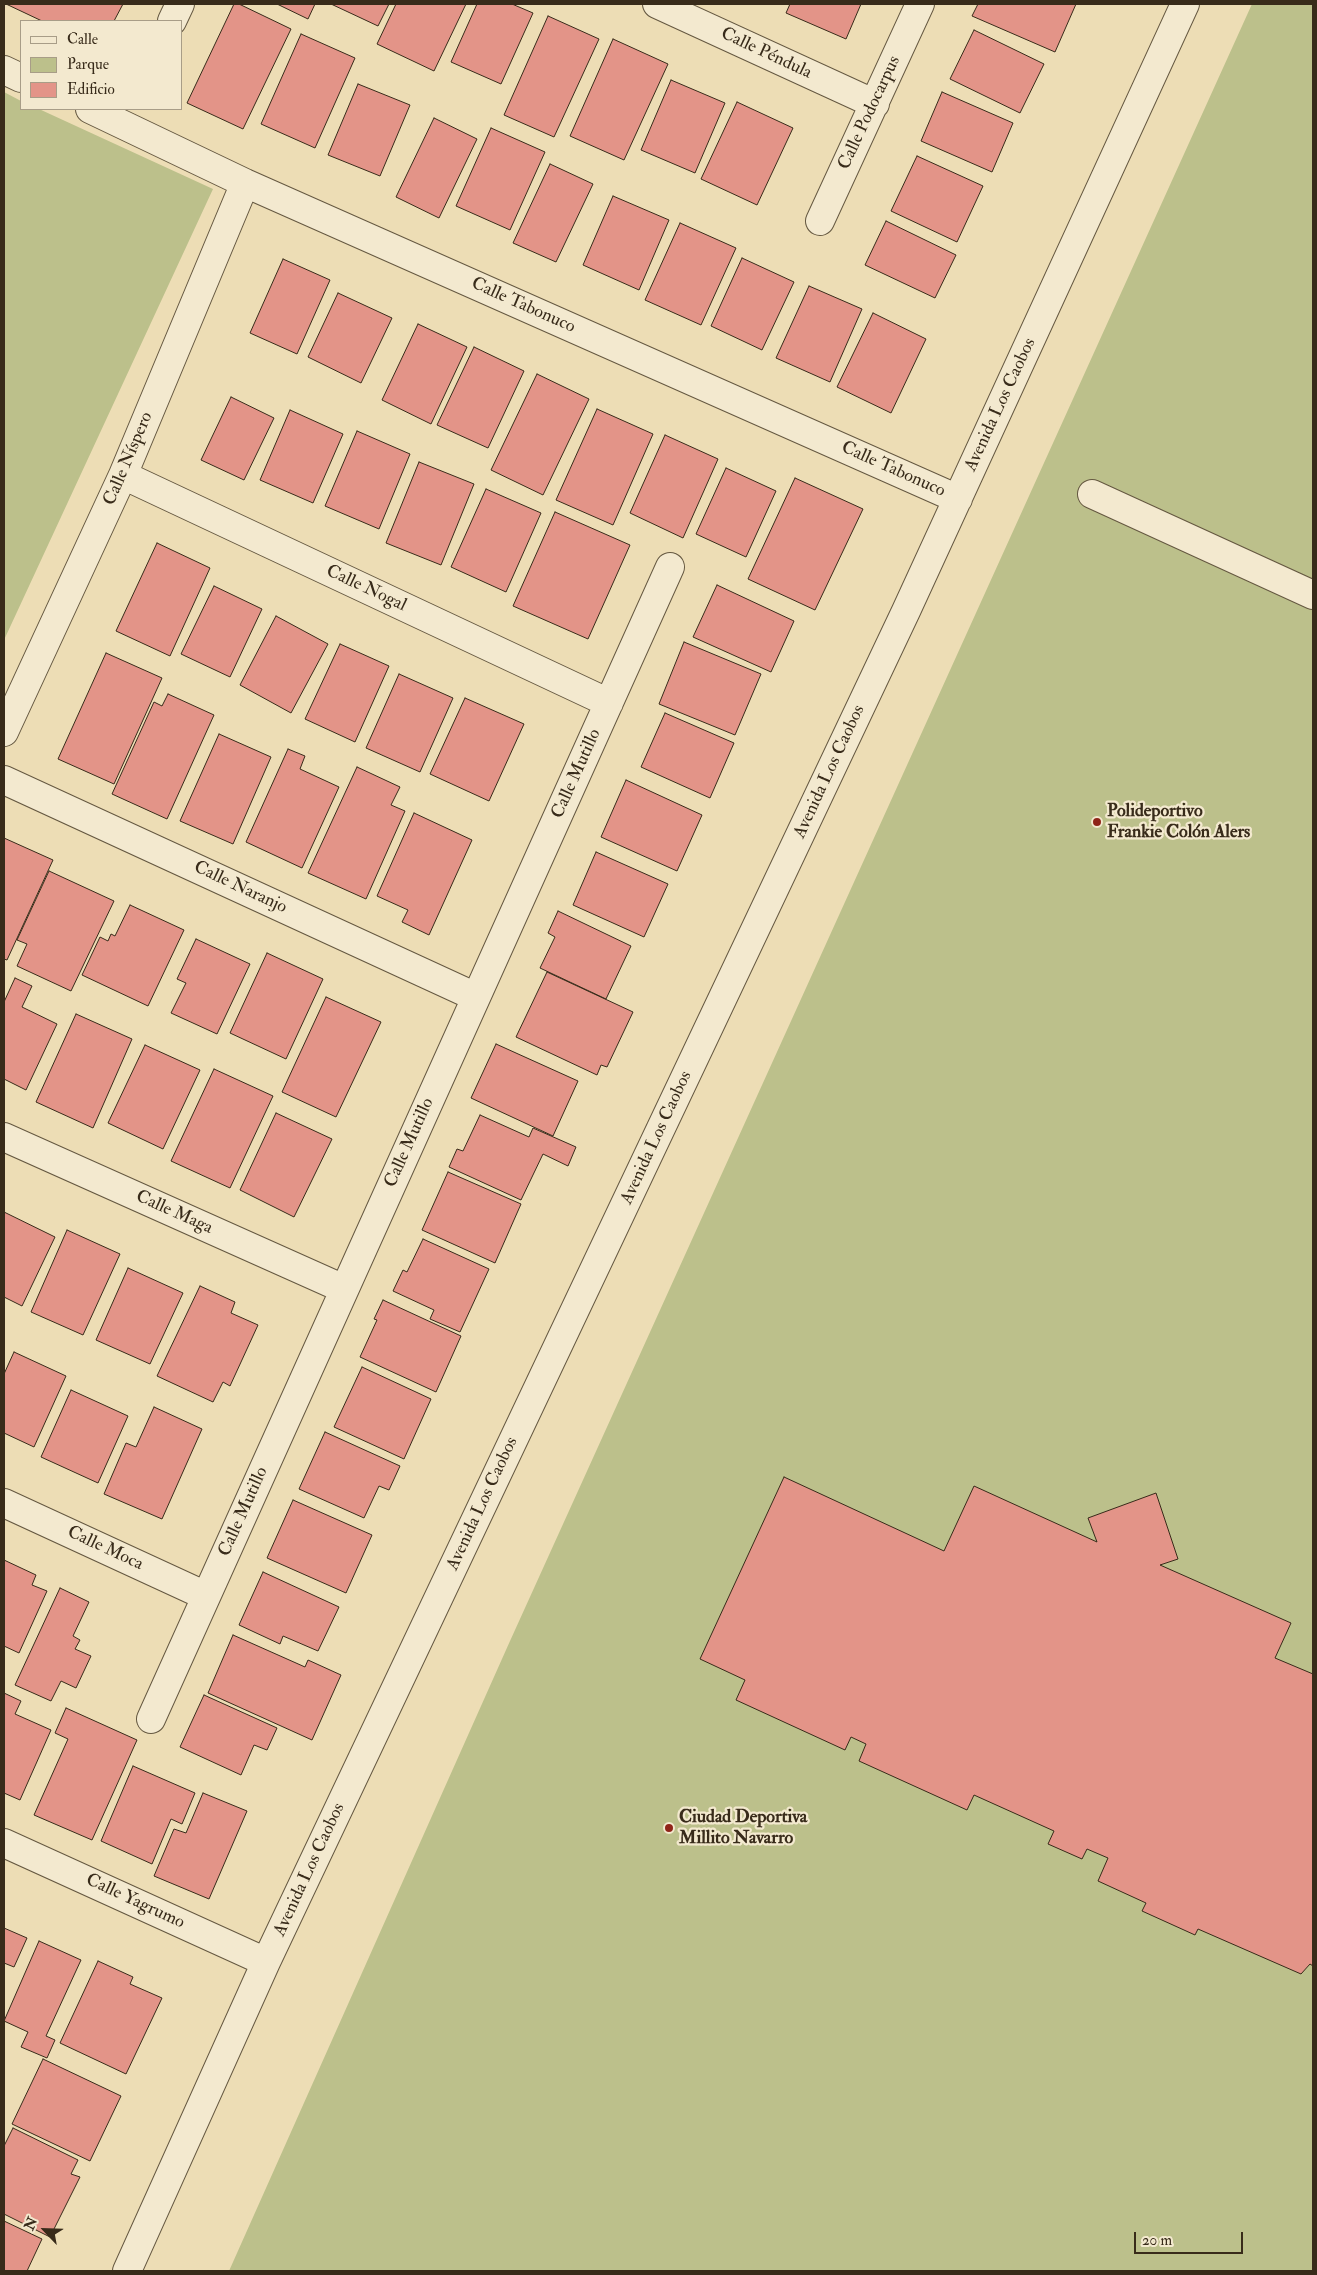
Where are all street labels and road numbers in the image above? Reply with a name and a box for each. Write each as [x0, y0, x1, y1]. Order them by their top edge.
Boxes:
street label: Calle Péndula [717, 24, 815, 84]
street label: Calle Podocarpus [834, 53, 906, 173]
street label: Calle Tabonuco [468, 273, 578, 339]
street label: Avenida Los Caobos [961, 335, 1041, 475]
street label: Calle Níspero [100, 409, 158, 509]
street label: Calle Tabonuco [838, 437, 948, 503]
street label: Calle Nogal [322, 561, 410, 617]
street label: Avenida Los Caobos [790, 702, 870, 842]
street label: Calle Mutillo [548, 726, 606, 822]
street label: Calle Naranjo [190, 857, 290, 919]
street label: Avenida Los Caobos [617, 1068, 697, 1208]
street label: Calle Mutillo [381, 1095, 439, 1191]
street label: Calle Maga [132, 1186, 216, 1240]
street label: Avenida Los Caobos [443, 1434, 523, 1574]
street label: Calle Mutillo [215, 1464, 273, 1560]
street label: Calle Moca [64, 1522, 146, 1576]
street label: Avenida Los Caobos [270, 1800, 350, 1940]
street label: Calle Yagrumo [82, 1870, 188, 1934]

